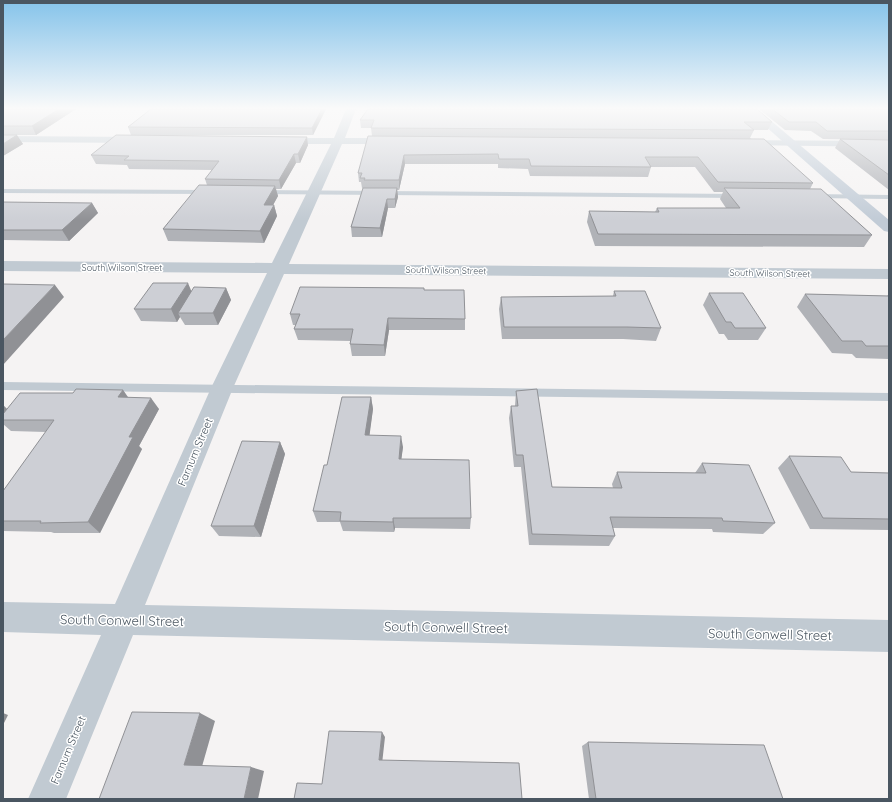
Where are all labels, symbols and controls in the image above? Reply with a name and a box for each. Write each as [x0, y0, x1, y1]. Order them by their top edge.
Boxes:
street label: South Wilson Street [82, 262, 162, 273]
street label: South Wilson Street [405, 264, 487, 276]
street label: South Wilson Street [729, 267, 811, 279]
street label: Farnum Street [174, 416, 216, 488]
street label: South Conwell Street [60, 611, 184, 629]
street label: South Conwell Street [384, 618, 508, 636]
street label: South Conwell Street [708, 625, 832, 643]
street label: Farnum Street [47, 714, 89, 786]

